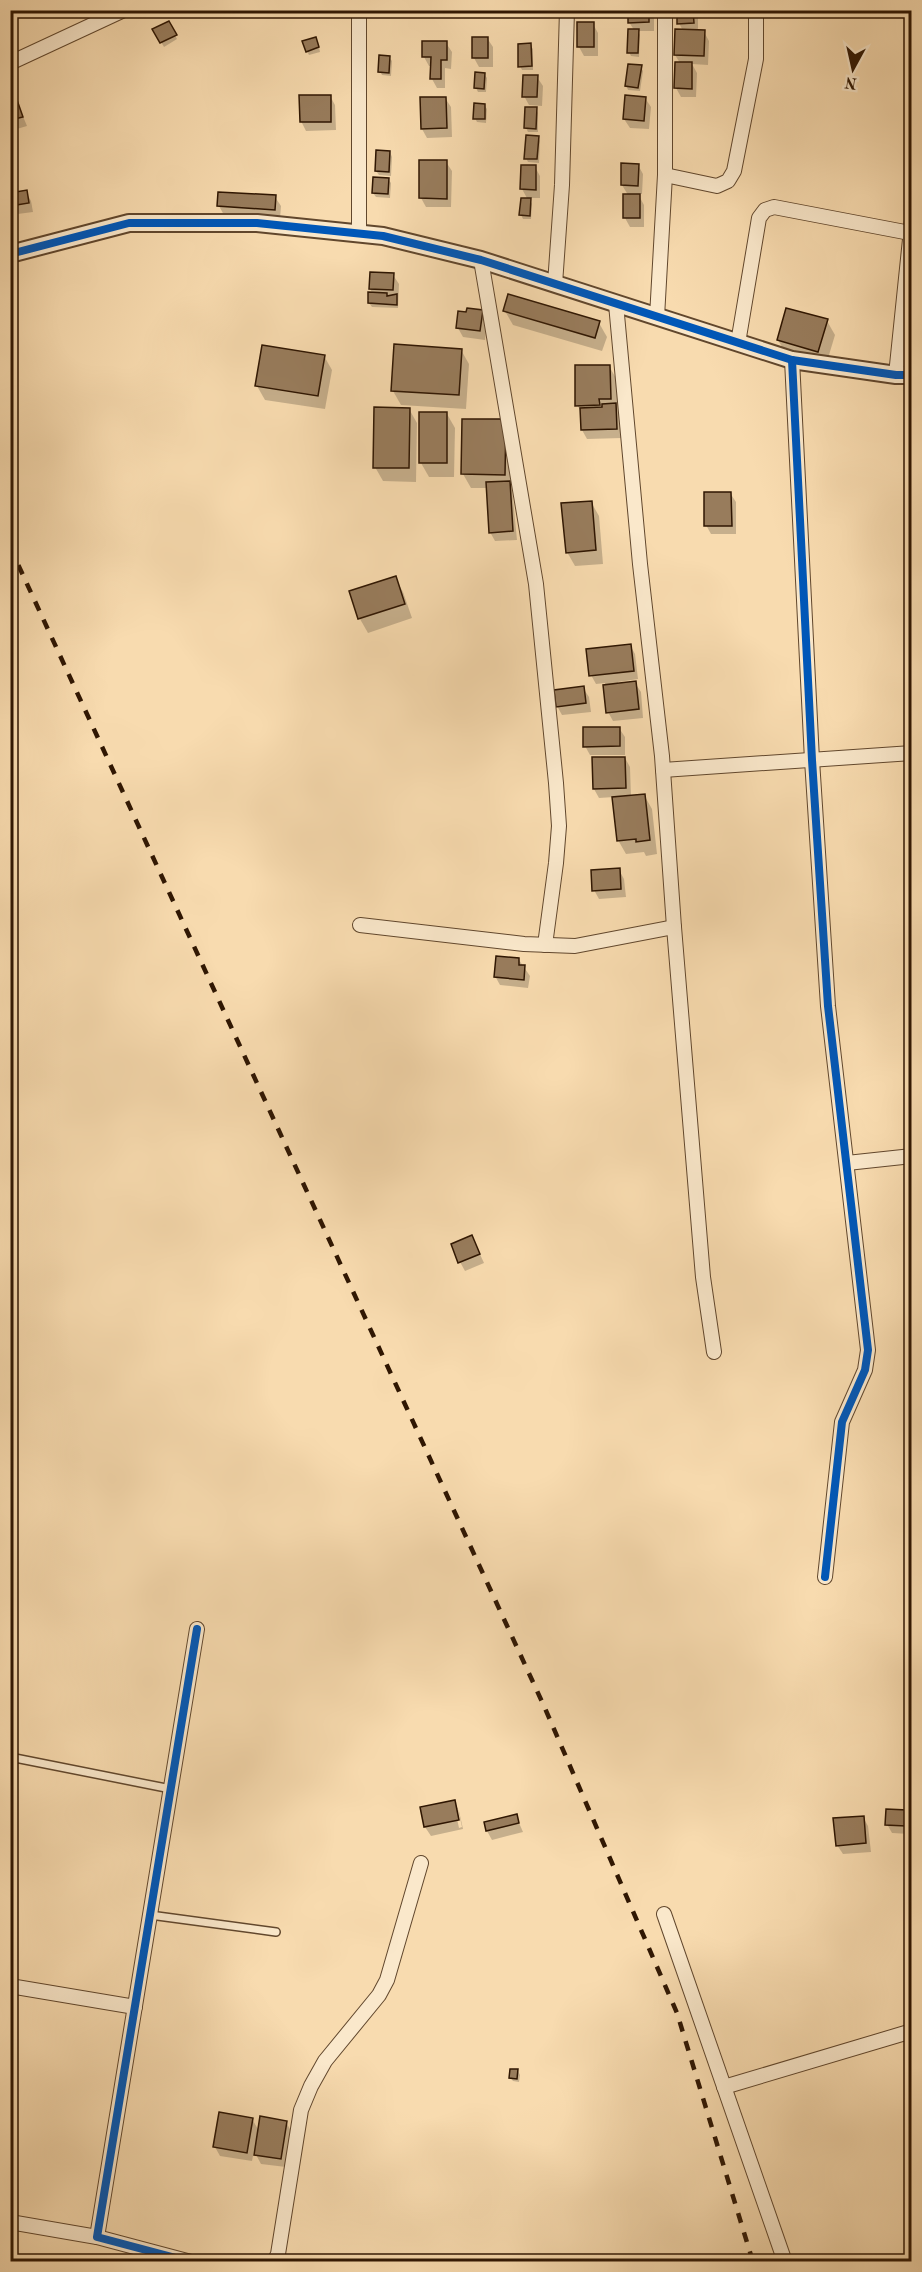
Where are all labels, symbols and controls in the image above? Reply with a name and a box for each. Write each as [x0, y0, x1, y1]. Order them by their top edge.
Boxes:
north arrow [823, 39, 883, 99]
text: N [843, 73, 858, 91]

